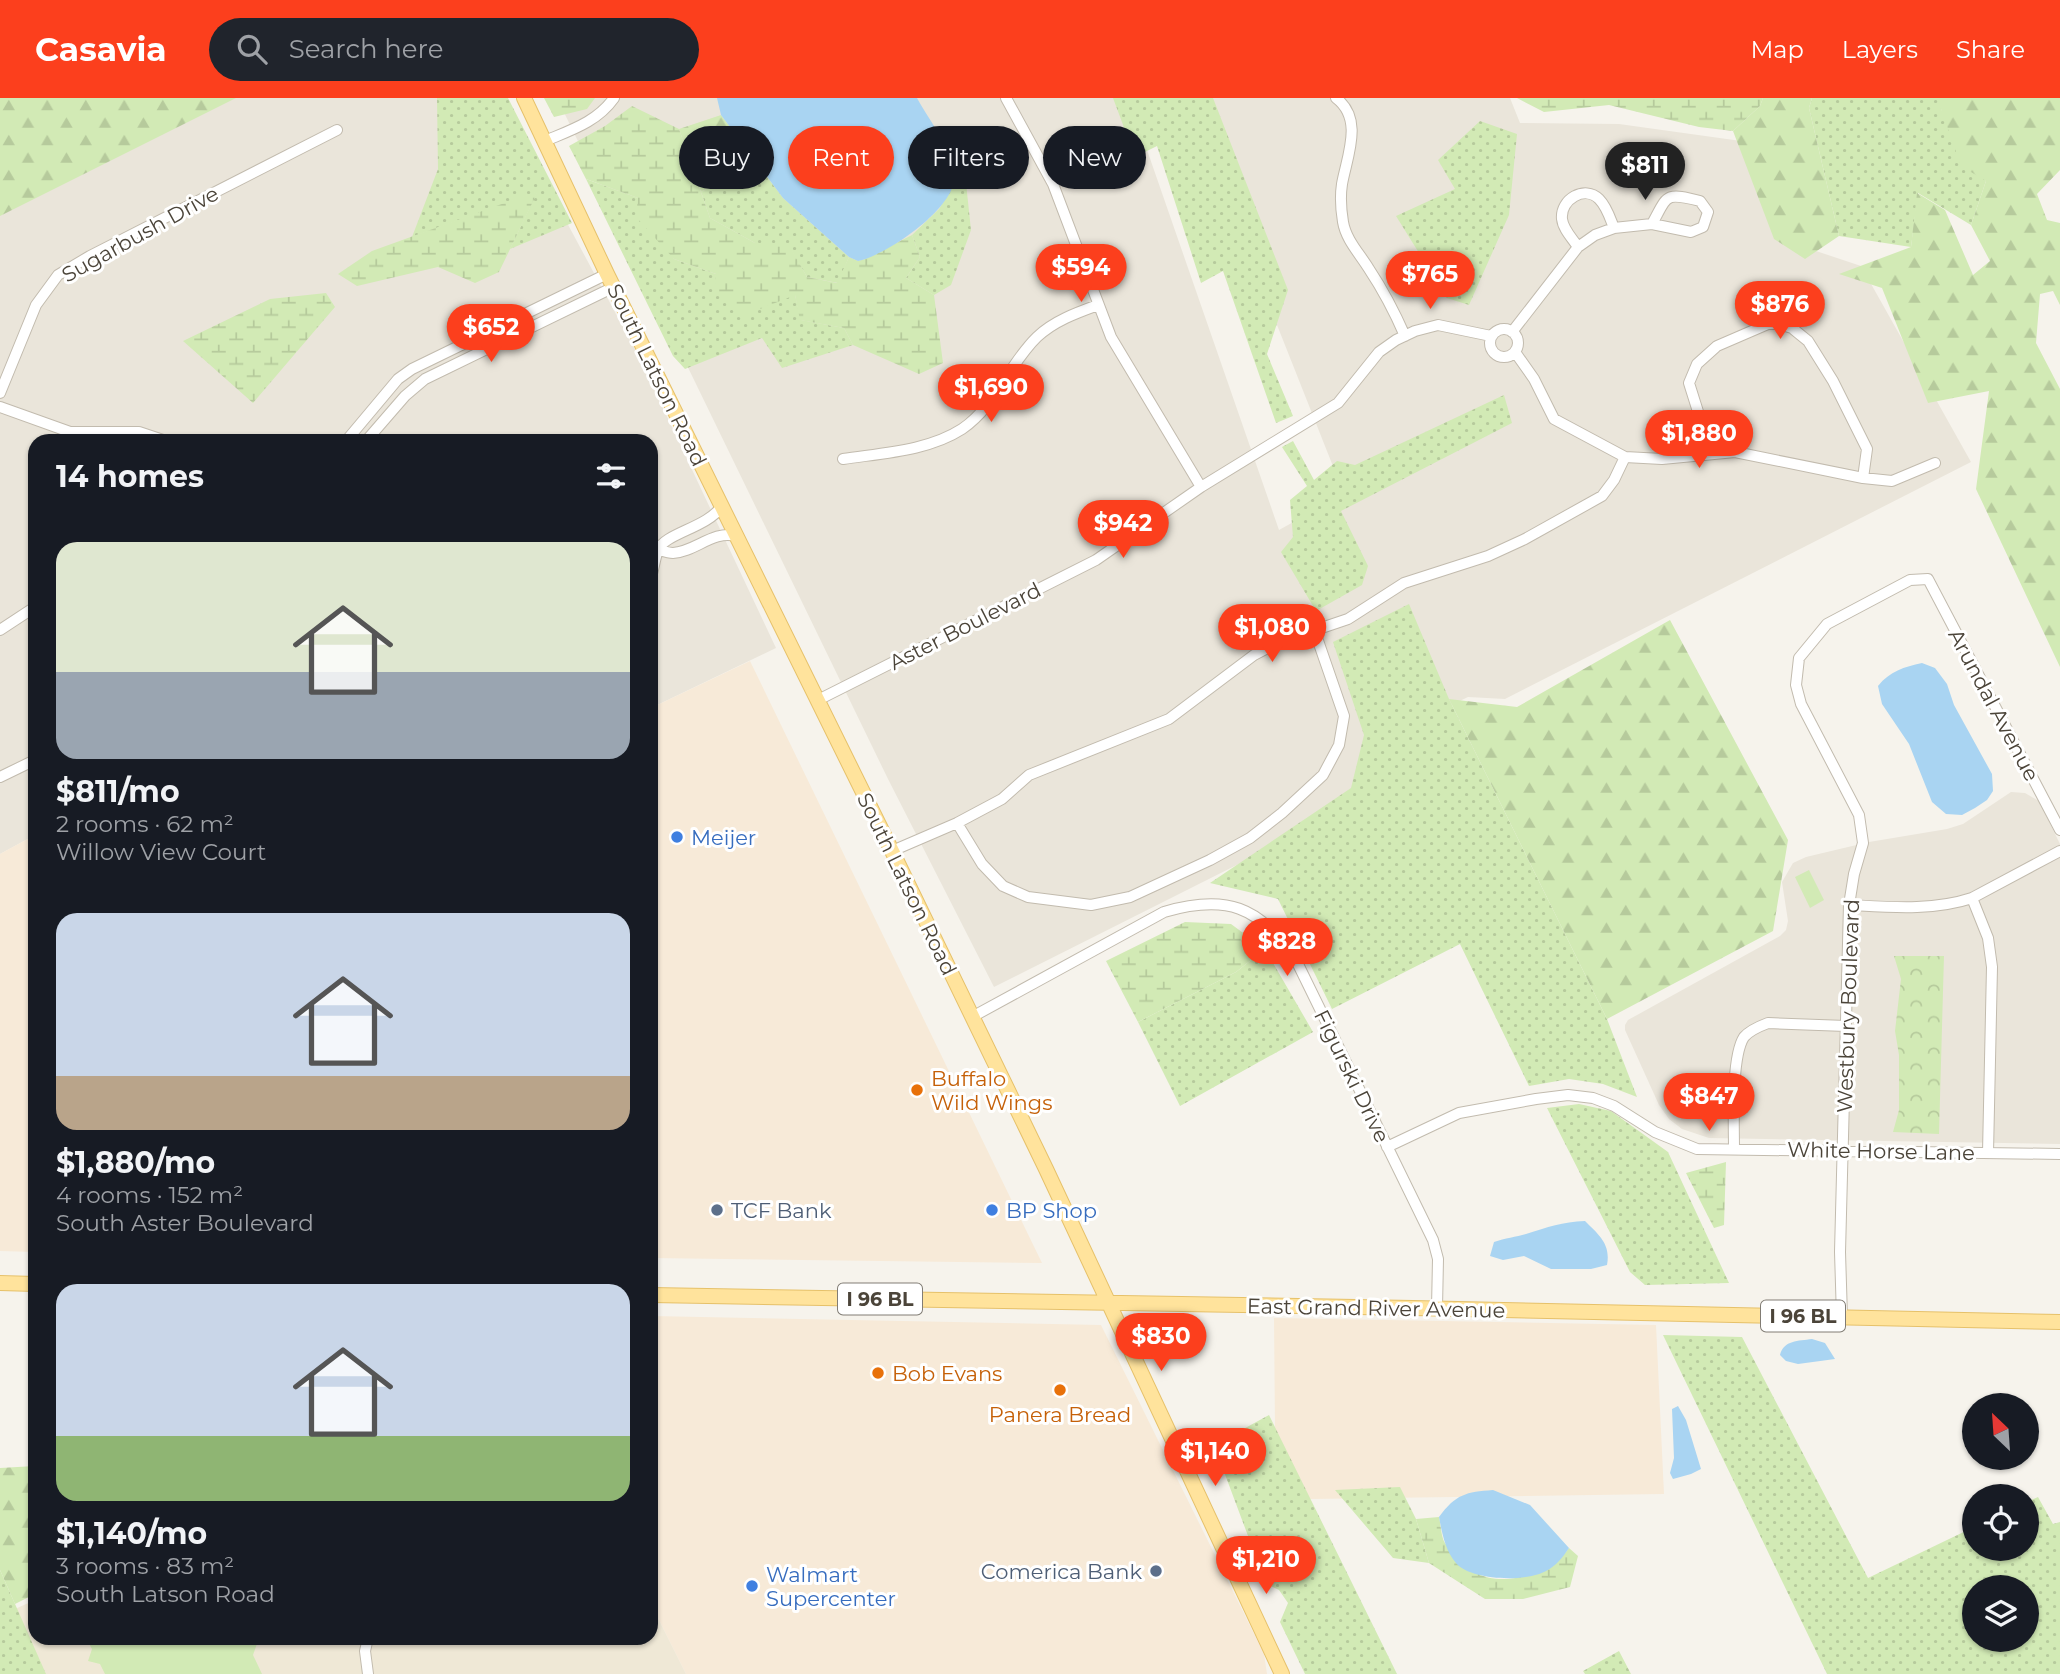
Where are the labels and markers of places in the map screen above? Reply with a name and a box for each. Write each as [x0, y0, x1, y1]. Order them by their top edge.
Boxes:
pin: $811 [1604, 142, 1686, 202]
pin: $594 [1040, 244, 1122, 304]
pin: $765 [1389, 252, 1471, 311]
pin: $876 [1739, 282, 1821, 341]
pin: $652 [450, 304, 532, 364]
pin: $1,690 [934, 364, 1048, 424]
pin: $1,880 [1642, 410, 1756, 470]
pin: $942 [1082, 500, 1164, 560]
pin: $1,080 [1215, 604, 1329, 664]
place label: Meijer [691, 825, 756, 850]
marker: Meijer [669, 829, 685, 845]
pin: $828 [1246, 918, 1328, 978]
place label: Buffalo Wild Wings [931, 1066, 1052, 1115]
pin: $847 [1668, 1074, 1750, 1133]
marker: Buffalo Wild Wings [909, 1082, 925, 1098]
place label: TCF Bank [731, 1198, 832, 1223]
place label: BP Shop [1006, 1198, 1097, 1223]
marker: TCF Bank [709, 1202, 725, 1218]
marker: BP Shop [984, 1202, 1000, 1218]
pin: $830 [1120, 1314, 1202, 1373]
place label: Bob Evans [892, 1361, 1002, 1386]
marker: Bob Evans [870, 1365, 886, 1381]
marker: Panera Bread [1052, 1382, 1068, 1398]
place label: Panera Bread [989, 1402, 1131, 1427]
pin: $1,140 [1158, 1428, 1272, 1488]
pin: $1,210 [1209, 1536, 1323, 1596]
place label: Comerica Bank [981, 1559, 1142, 1584]
place label: Walmart Supercenter [766, 1562, 896, 1611]
marker: Comerica Bank [1148, 1563, 1164, 1579]
marker: Walmart Supercenter [744, 1578, 760, 1594]

